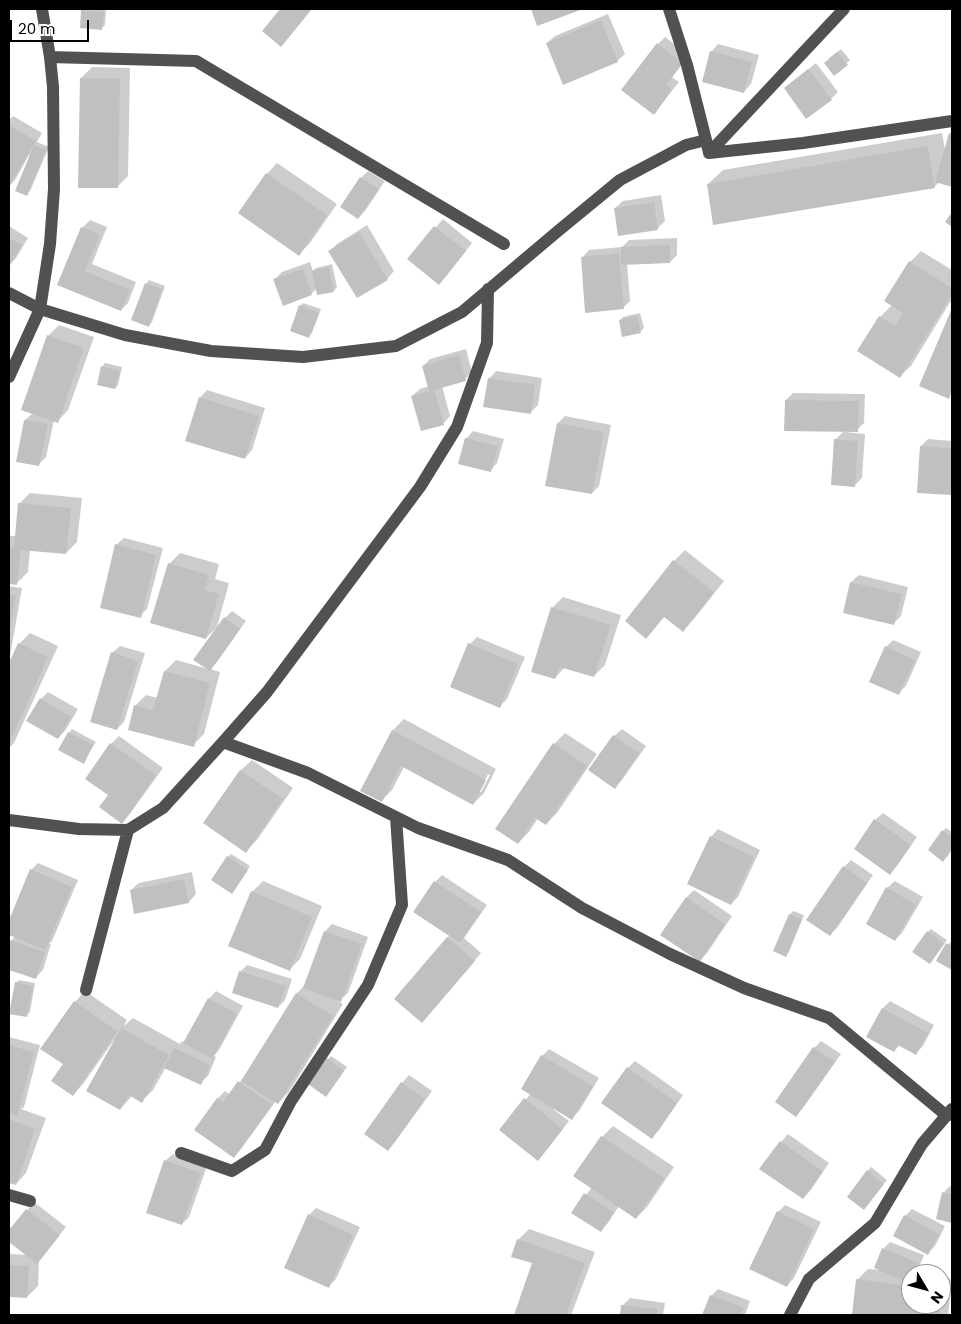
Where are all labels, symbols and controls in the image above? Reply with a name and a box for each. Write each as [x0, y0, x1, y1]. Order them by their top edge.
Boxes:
scale bar [12, 10, 91, 42]
text: 20 m [18, 18, 56, 39]
north arrow [901, 1264, 951, 1314]
text: N [926, 1287, 948, 1308]

